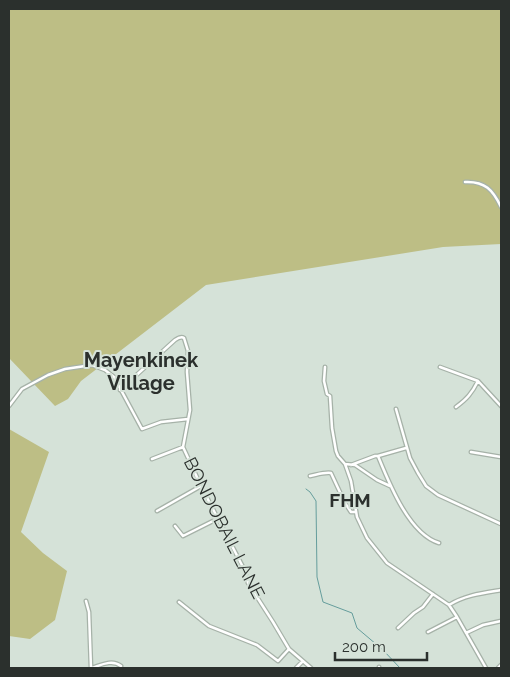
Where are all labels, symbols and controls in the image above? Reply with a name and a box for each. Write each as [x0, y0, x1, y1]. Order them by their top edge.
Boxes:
district label: Mayenkinek Village [84, 348, 199, 395]
street label: BONDOBAIL LANE [180, 453, 269, 602]
district label: FHM [329, 489, 371, 511]
scale bar [335, 630, 428, 662]
text: 200 m [342, 638, 386, 656]

